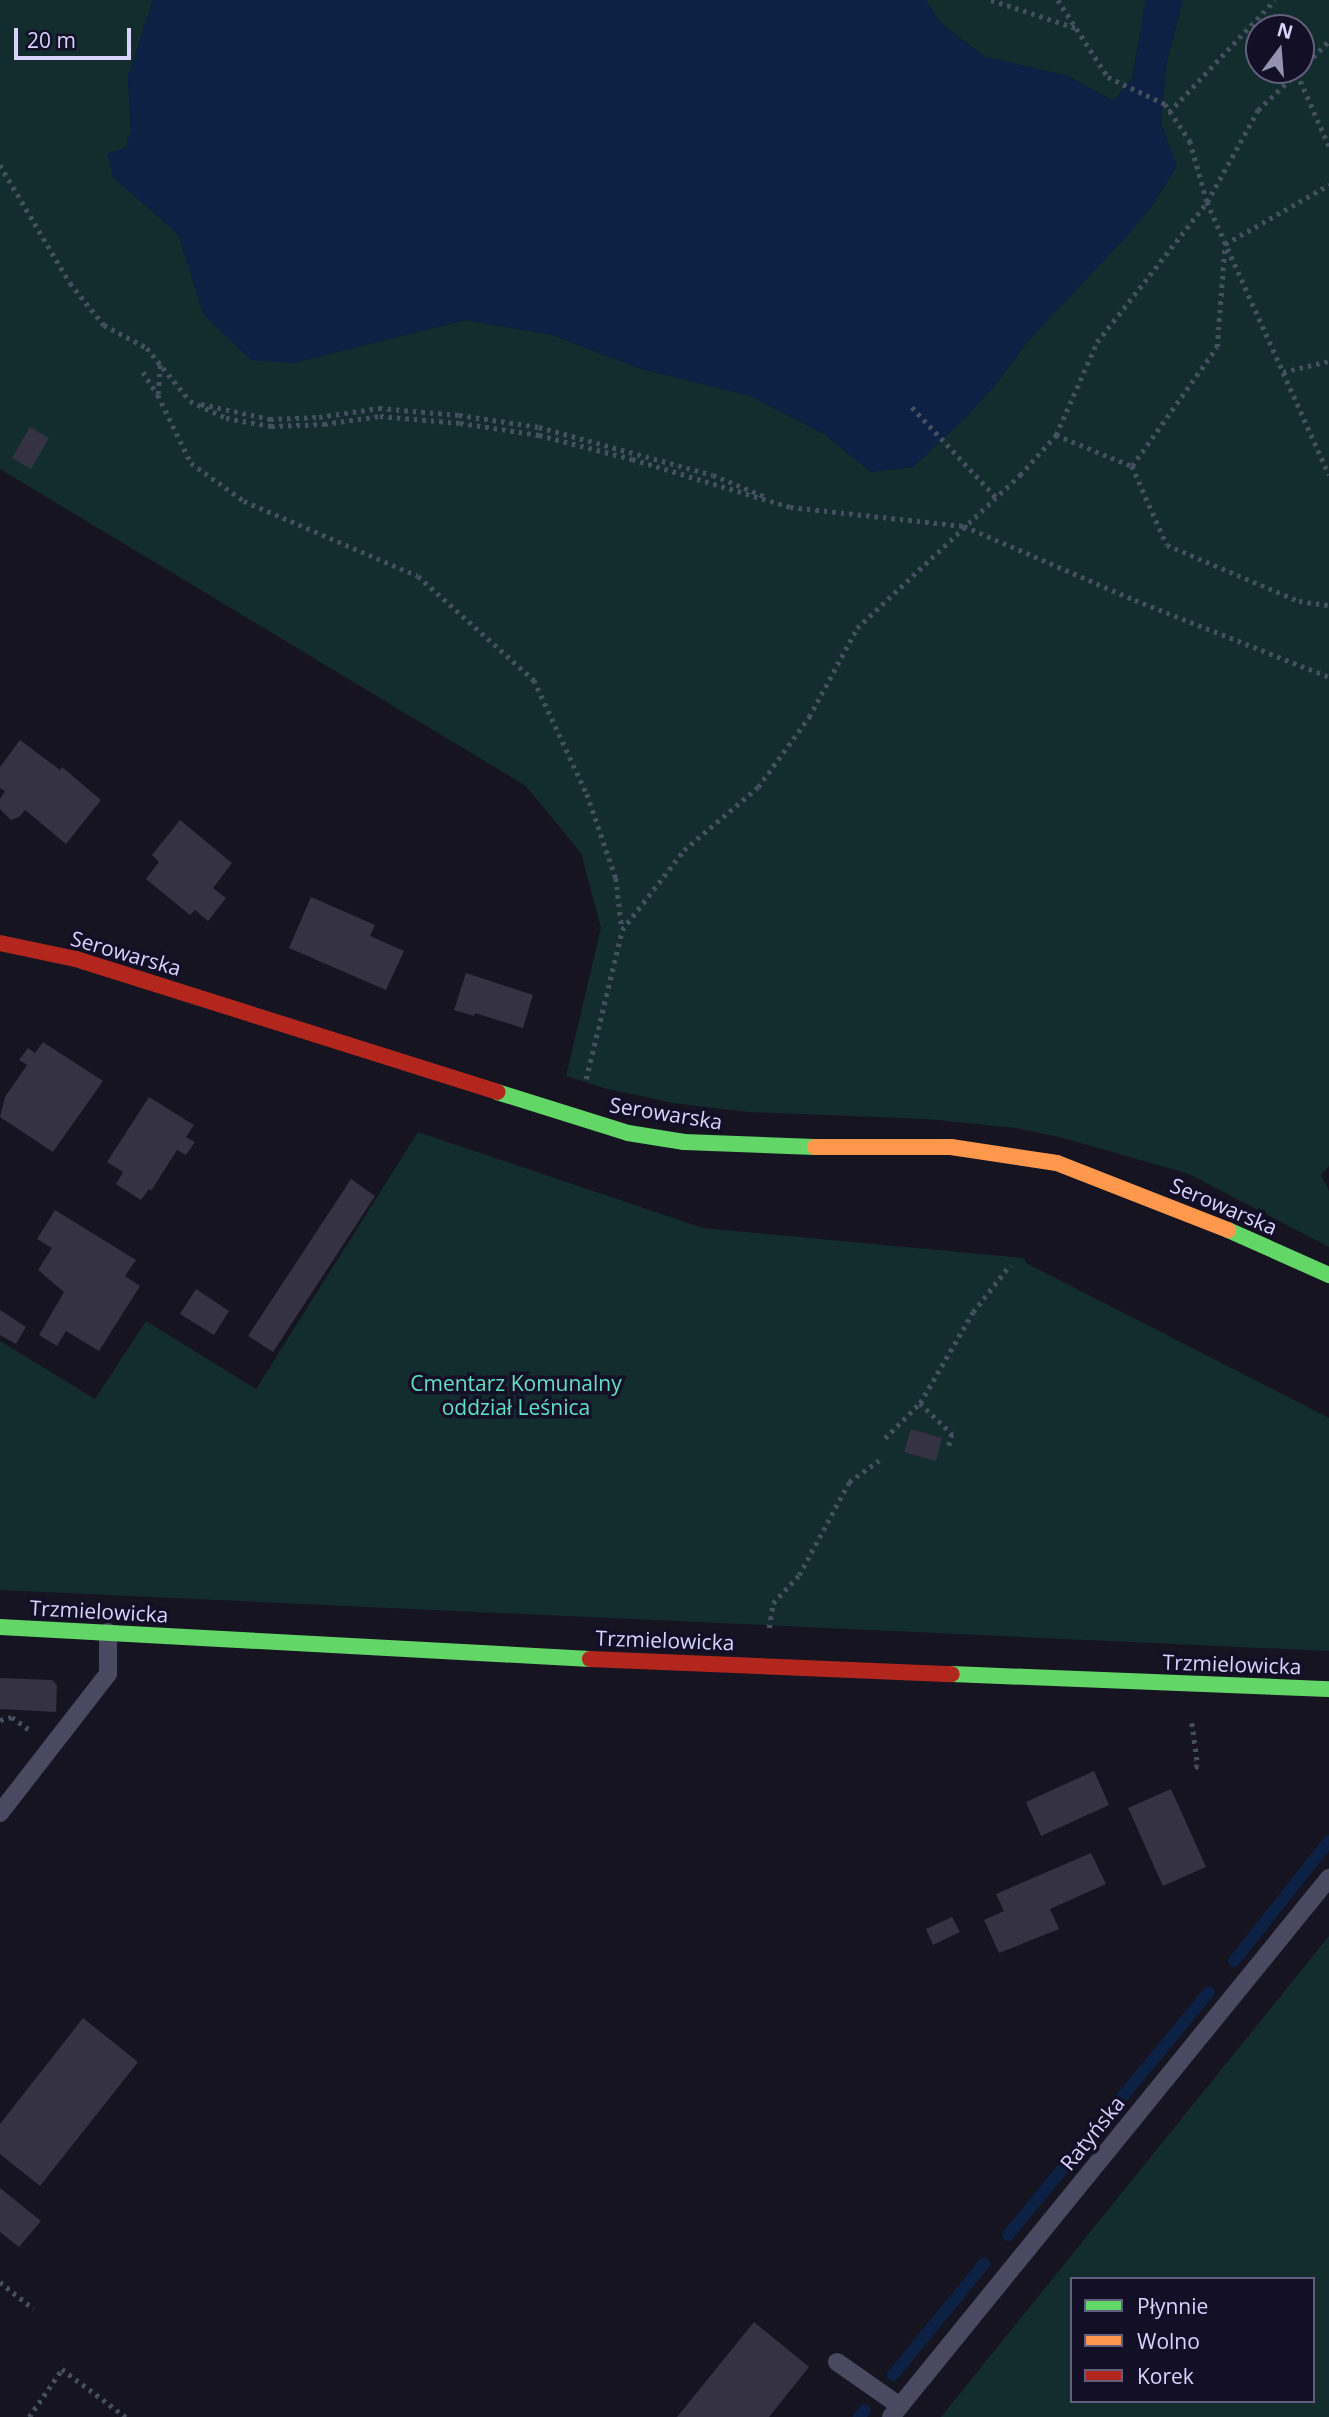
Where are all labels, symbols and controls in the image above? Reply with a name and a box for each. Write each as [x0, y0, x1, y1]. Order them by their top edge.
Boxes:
scale bar [18, 14, 135, 58]
north arrow [1245, 14, 1315, 84]
text: N [1274, 16, 1296, 45]
text: 20 m [27, 26, 76, 54]
street label: Serowarska [68, 925, 184, 981]
street label: Serowarska [608, 1092, 724, 1134]
street label: Serowarska [1167, 1172, 1281, 1240]
park label: Cmentarz Komunalny oddział Leśnica [410, 1370, 622, 1420]
street label: Trzmielowicka [29, 1595, 169, 1627]
street label: Trzmielowicka [595, 1625, 735, 1655]
street label: Trzmielowicka [1162, 1649, 1302, 1679]
street label: Ratyńska [1054, 2091, 1130, 2175]
legend [1070, 2277, 1315, 2403]
text: Płynnie [1137, 2292, 1208, 2320]
text: Wolno [1137, 2327, 1200, 2355]
text: Korek [1137, 2362, 1194, 2390]

